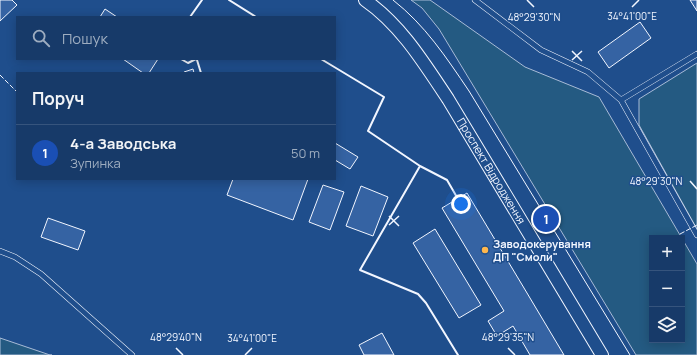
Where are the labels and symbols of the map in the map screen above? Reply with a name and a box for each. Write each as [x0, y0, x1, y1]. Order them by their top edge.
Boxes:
text: 34°41'00"E [607, 9, 657, 23]
text: 48°29'30"N [508, 10, 560, 24]
street label: Проспект Відродження [454, 115, 529, 227]
text: 48°29'30"N [630, 174, 682, 188]
your location [451, 194, 471, 214]
pin: 1 [533, 204, 559, 234]
place label: Заводокерування ДП "Смоли" [493, 236, 591, 264]
marker: Заводокерування ДП "Смоли" [480, 245, 490, 255]
text: 48°29'40"N [150, 330, 202, 344]
text: 48°29'35"N [482, 330, 534, 344]
text: 34°41'00"E [227, 331, 277, 345]

